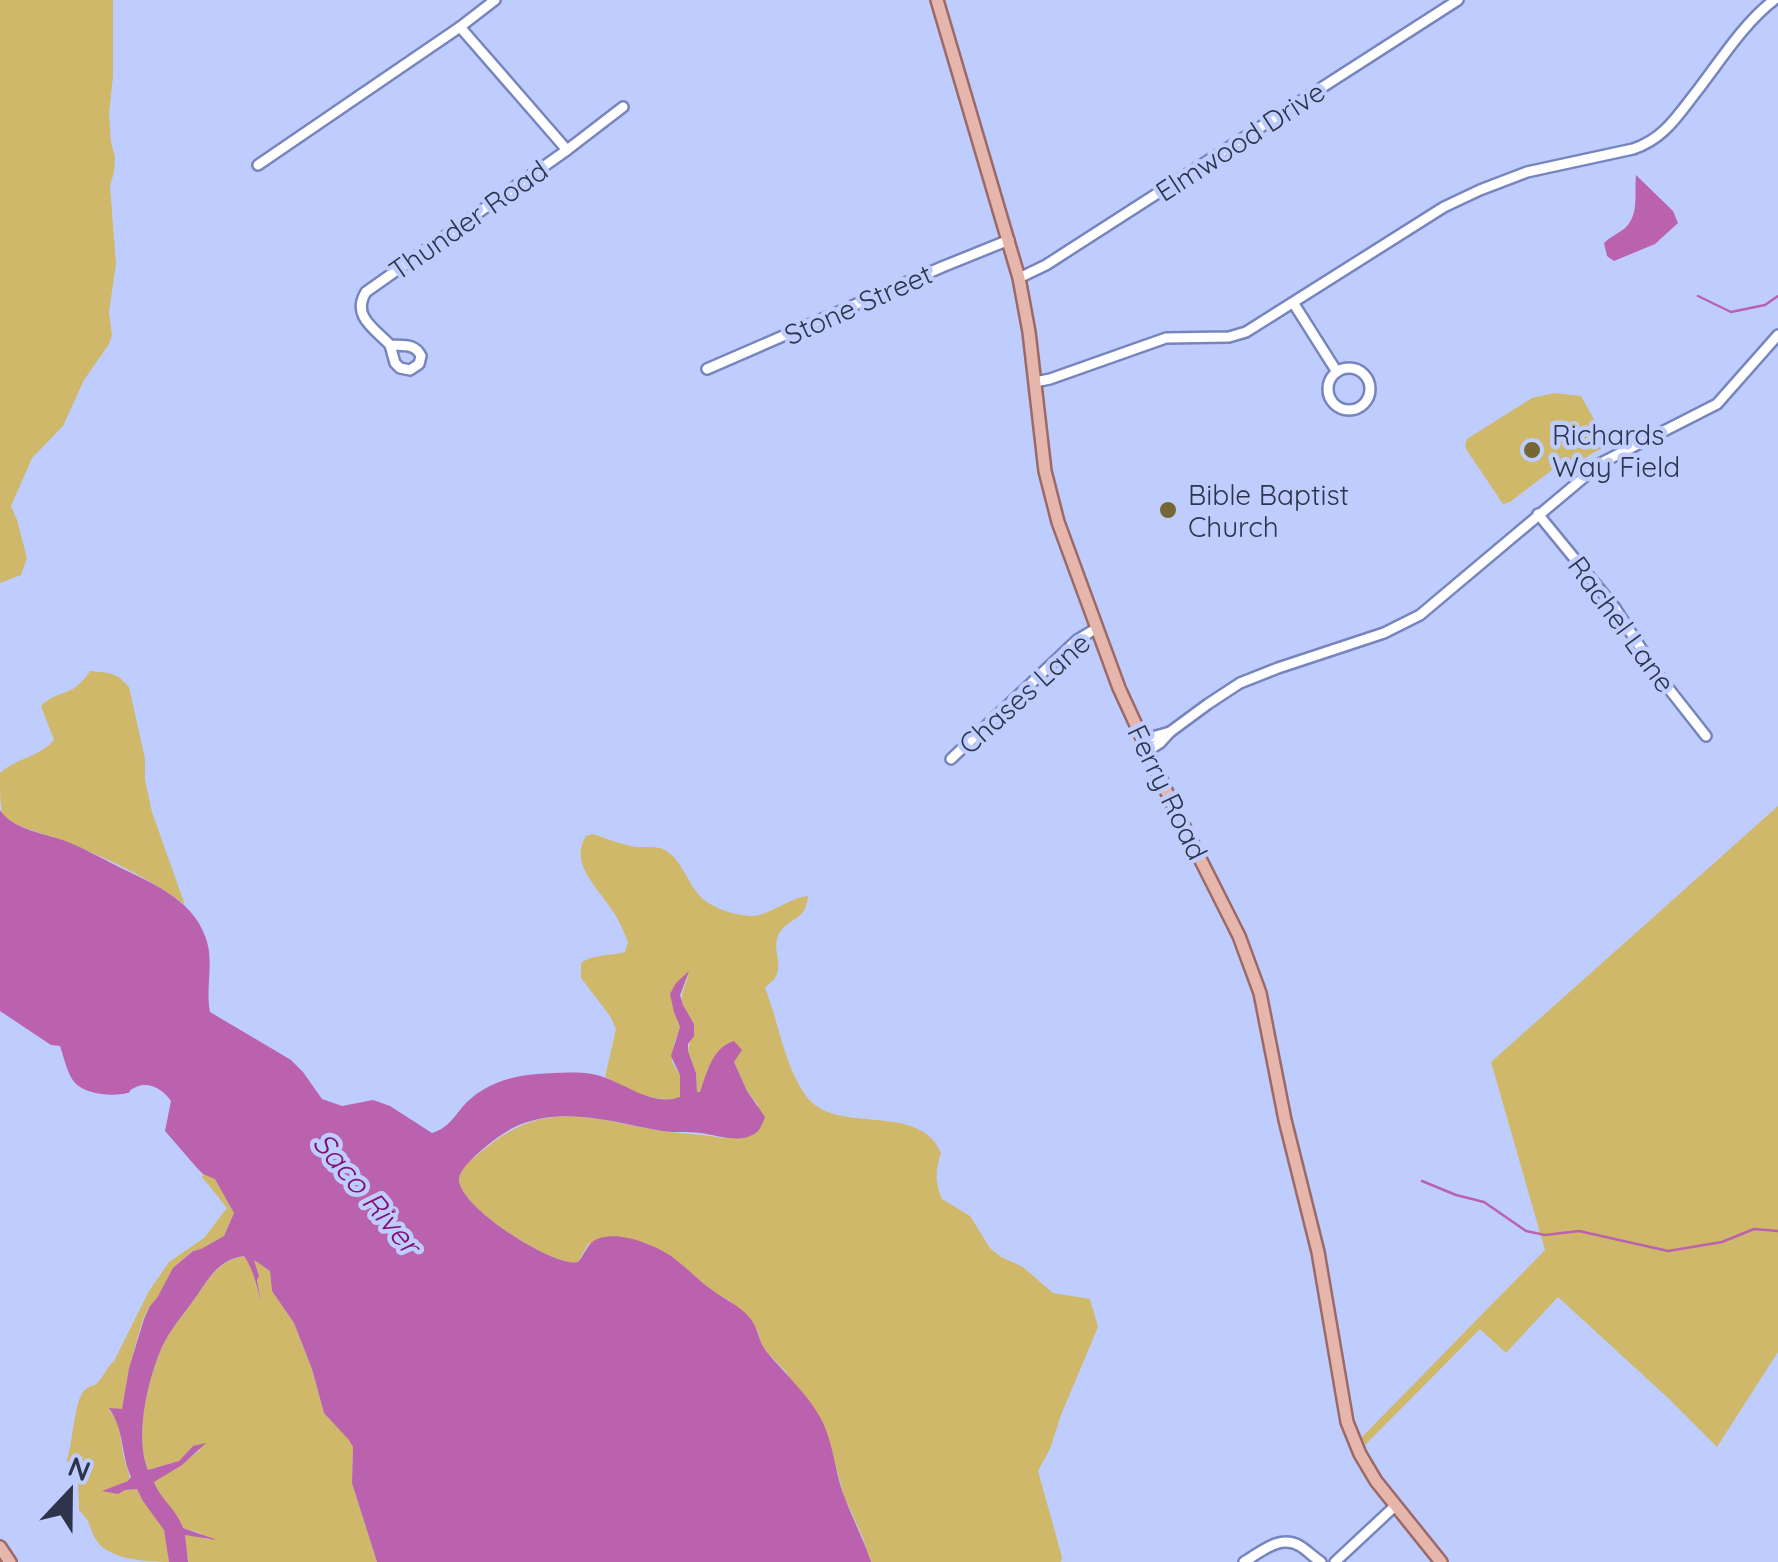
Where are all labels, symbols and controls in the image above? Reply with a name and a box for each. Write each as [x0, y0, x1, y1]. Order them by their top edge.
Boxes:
street label: Elmwood Drive [1149, 73, 1331, 209]
street label: Thunder Road [382, 152, 554, 288]
street label: Stone Street [779, 256, 937, 352]
place label: Richards Way Field [1552, 417, 1680, 484]
marker: Richards Way Field [1521, 439, 1543, 461]
place label: Bible Baptist Church [1188, 477, 1349, 544]
marker: Bible Baptist Church [1157, 499, 1179, 521]
street label: Rachel Lane [1561, 549, 1683, 699]
street label: Chases Lane [951, 625, 1097, 761]
street label: Ferry Road [1120, 719, 1216, 865]
water label: Saco River [305, 1124, 431, 1264]
north arrow [20, 1442, 120, 1542]
text: N [63, 1448, 96, 1488]

